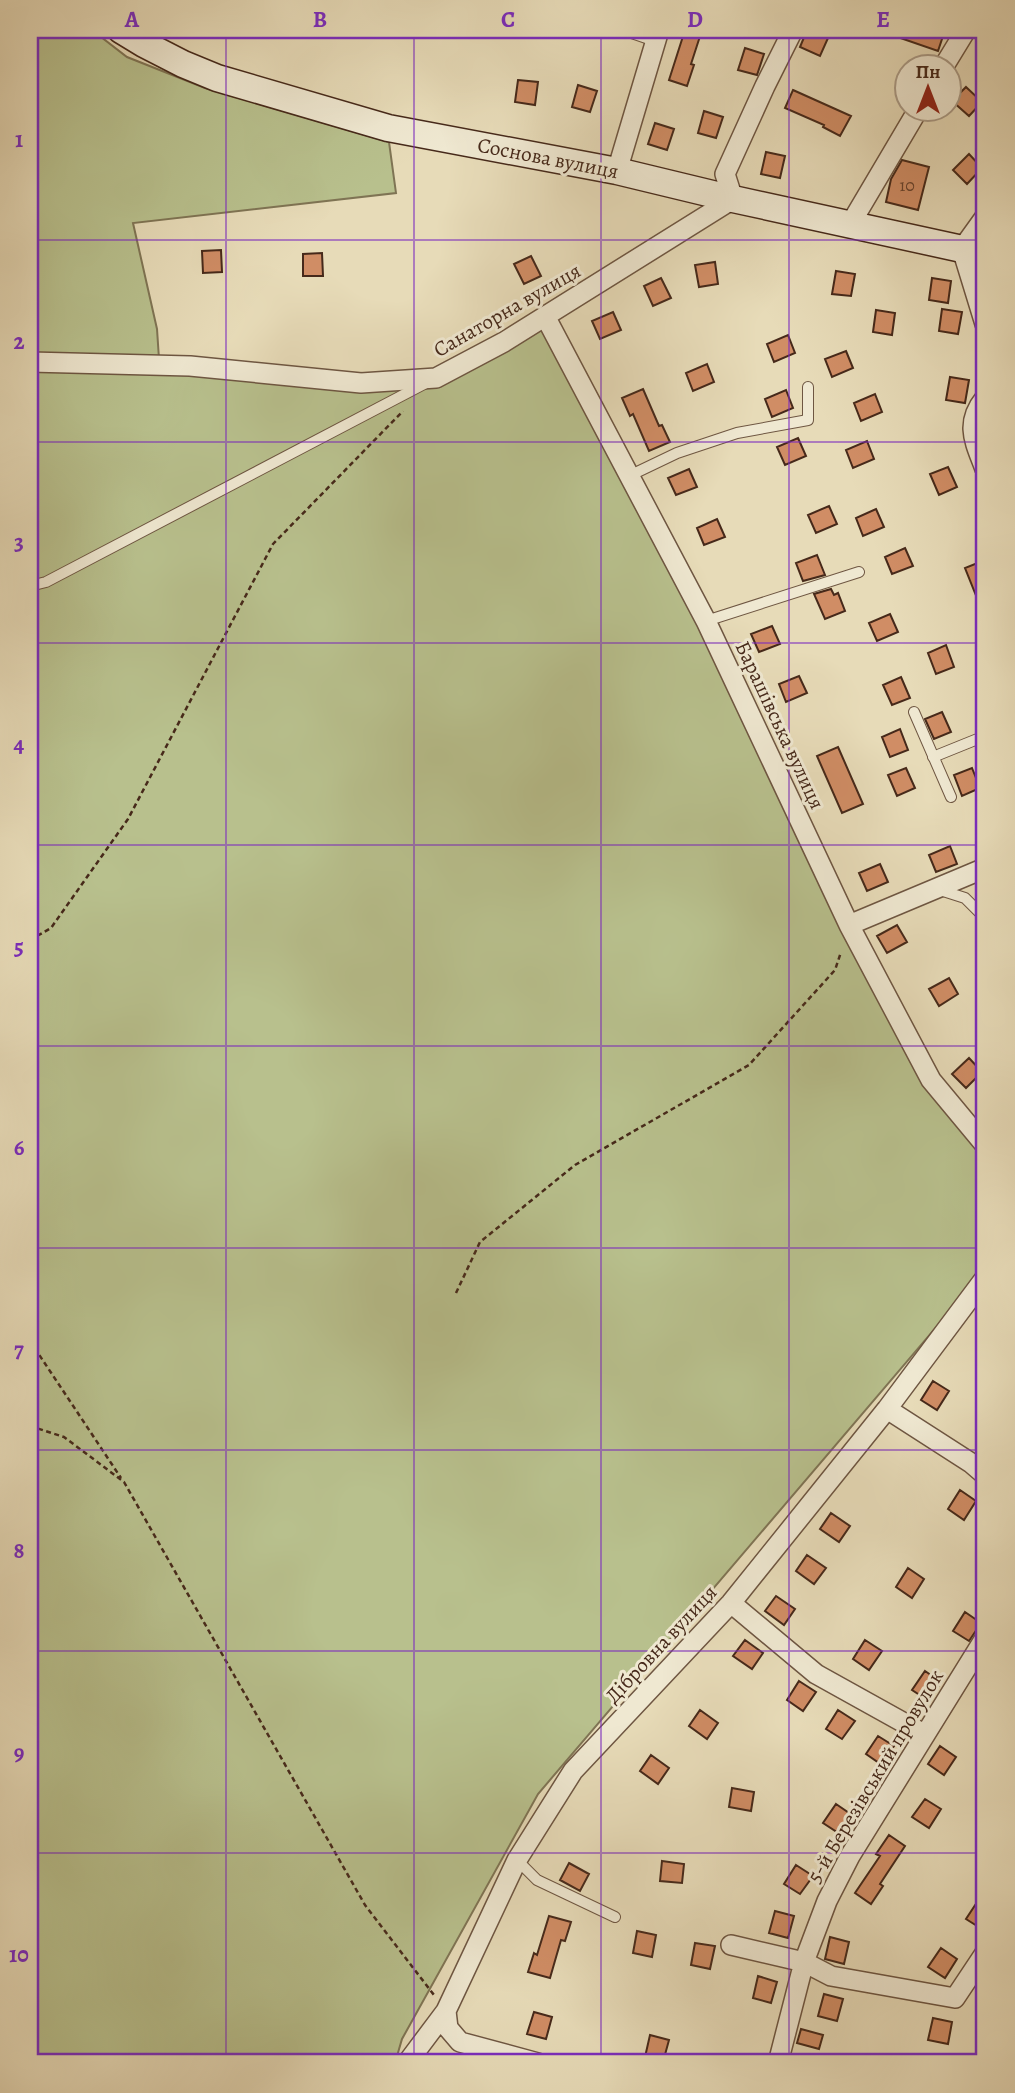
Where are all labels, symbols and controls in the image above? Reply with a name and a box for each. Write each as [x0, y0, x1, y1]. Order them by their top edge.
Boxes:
text: A [124, 4, 140, 35]
text: B [313, 4, 327, 35]
text: C [501, 4, 515, 35]
text: D [687, 4, 703, 35]
text: E [876, 4, 890, 35]
north arrow [892, 52, 962, 122]
text: Пн [916, 59, 940, 85]
text: 1 [15, 124, 23, 155]
street label: Соснова вулиця [475, 131, 621, 185]
house number: 10 [899, 173, 915, 197]
street label: Санаторна вулиця [428, 256, 586, 364]
text: 2 [13, 326, 25, 357]
text: 3 [14, 527, 24, 558]
street label: Барашівська вулиця [729, 636, 831, 814]
text: 4 [14, 729, 25, 760]
text: 5 [14, 931, 24, 962]
text: 6 [14, 1132, 25, 1163]
text: 7 [14, 1334, 24, 1365]
text: 8 [13, 1535, 25, 1566]
street label: Дібровна вулиця [599, 1579, 723, 1709]
street label: 5-й Березівський провулок [800, 1664, 950, 1888]
text: 9 [14, 1737, 24, 1768]
text: 10 [9, 1939, 29, 1970]

